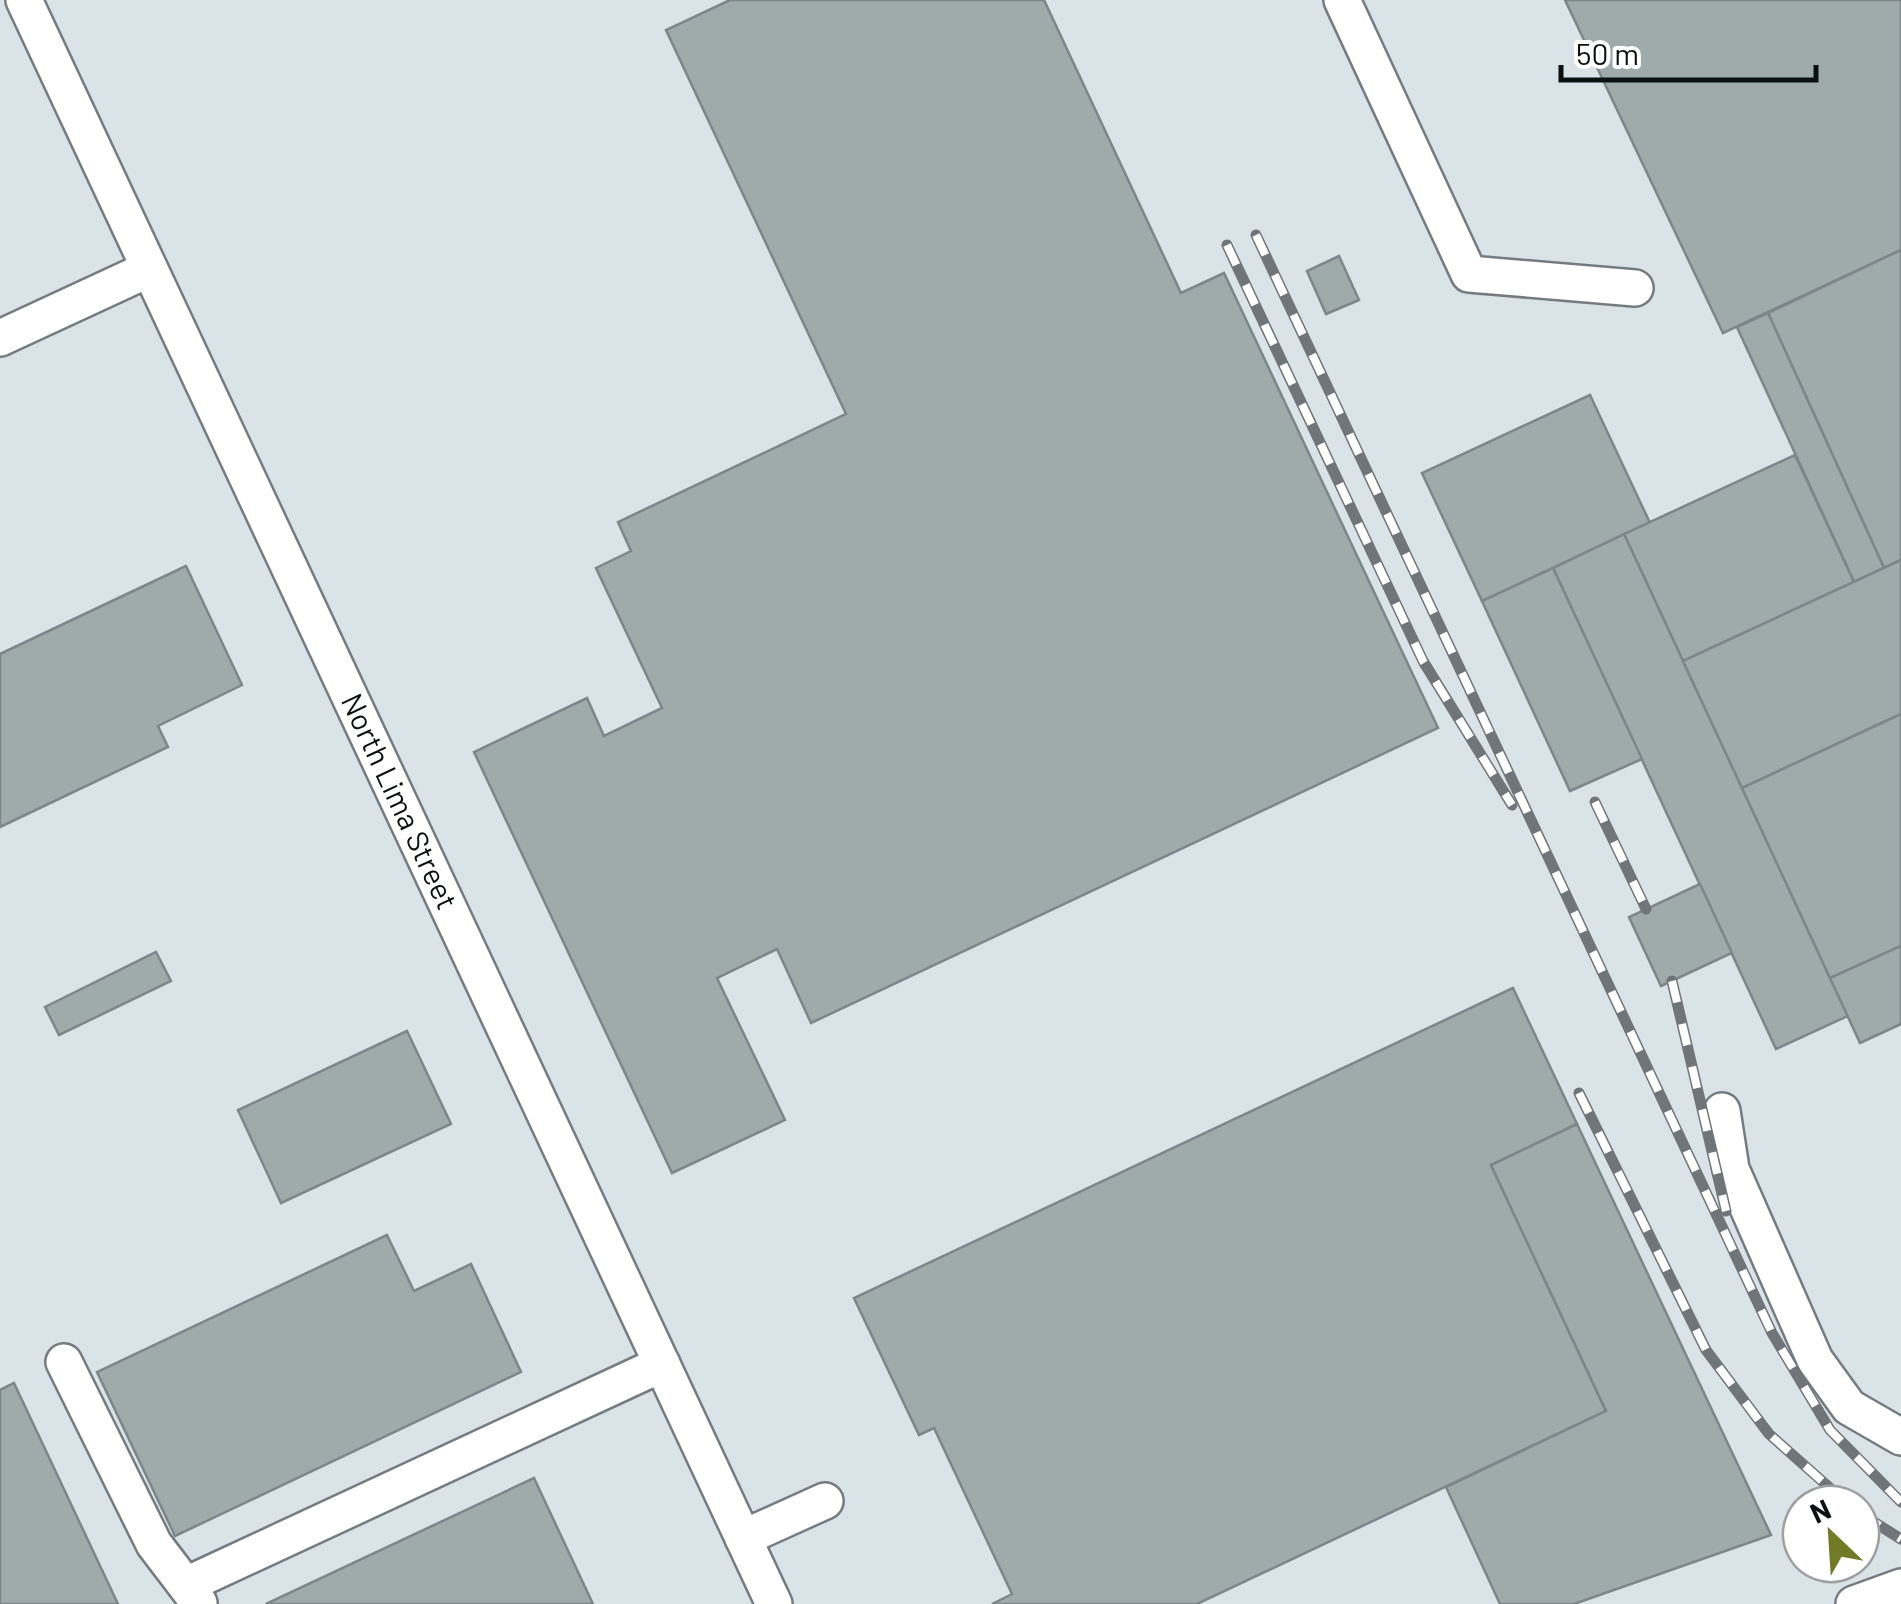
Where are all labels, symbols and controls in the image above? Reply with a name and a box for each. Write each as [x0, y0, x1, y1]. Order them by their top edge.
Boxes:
scale bar [1561, 20, 1816, 82]
text: 50 m [1576, 35, 1639, 71]
street label: North Lima Street [335, 687, 467, 914]
north arrow [1781, 1484, 1881, 1584]
text: N [1804, 1491, 1836, 1530]

